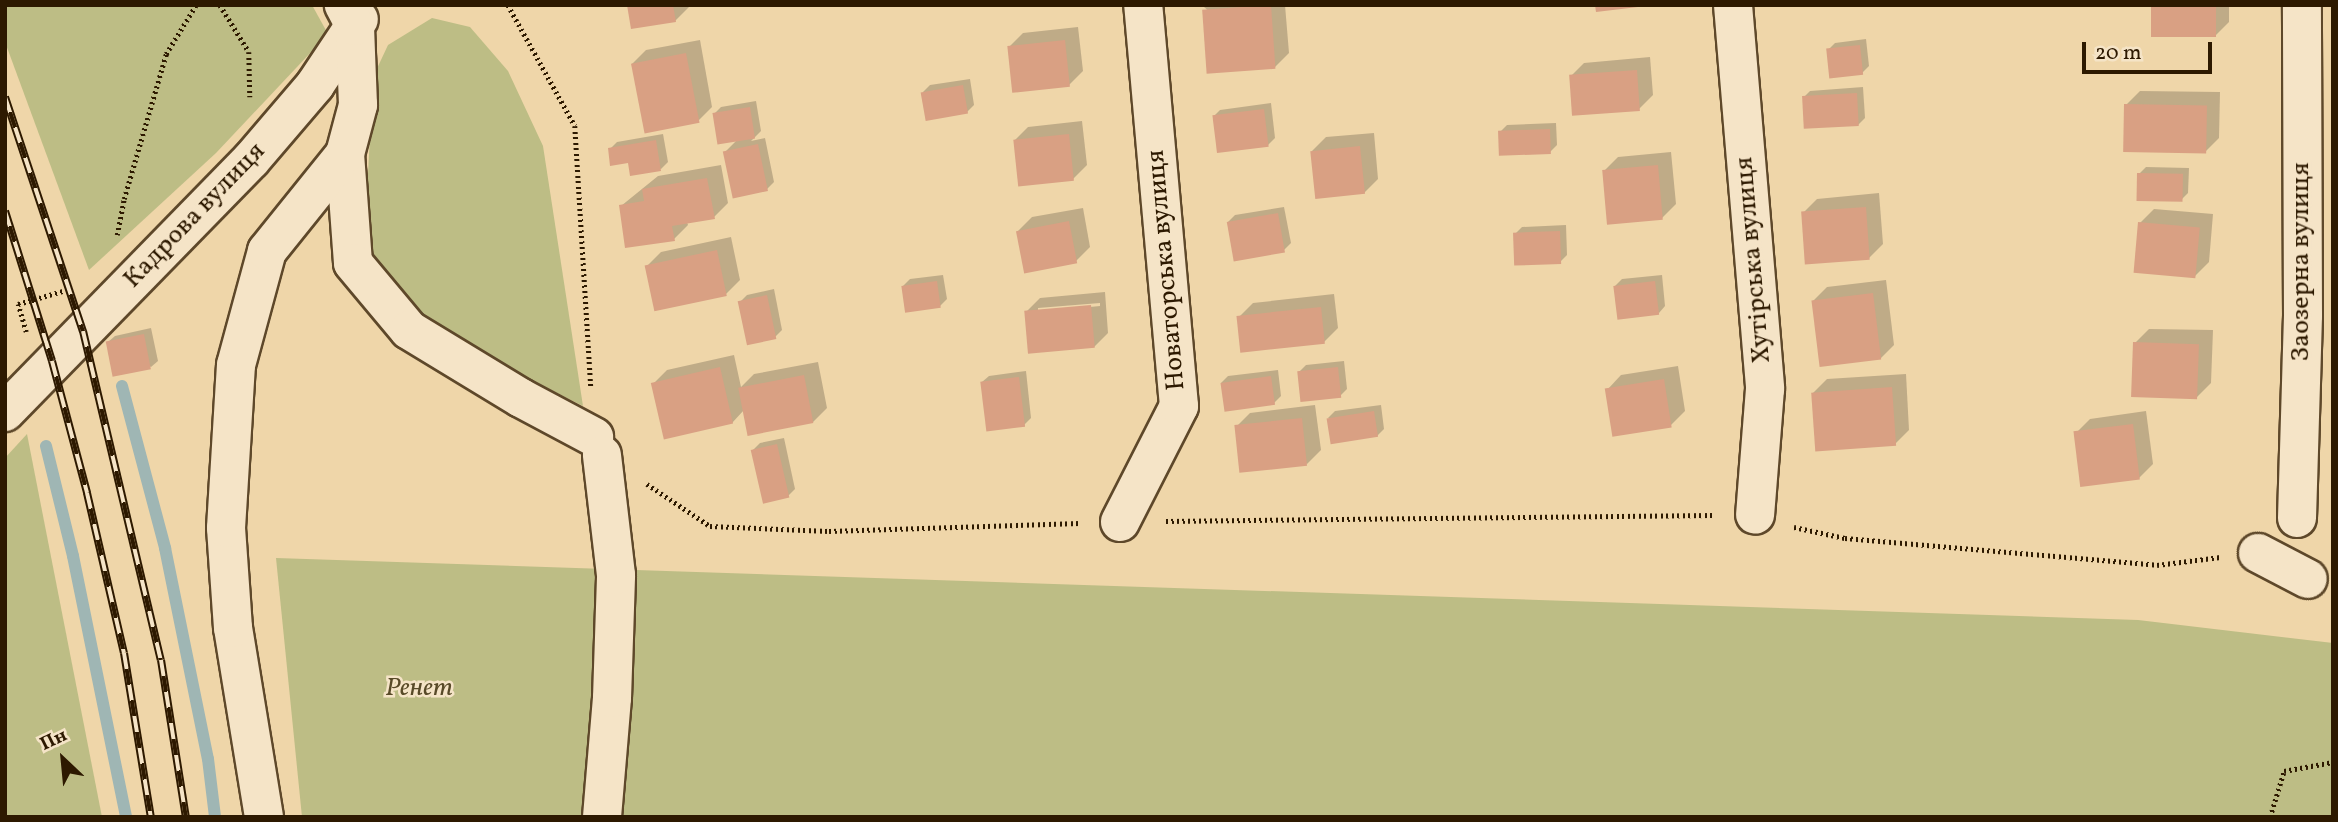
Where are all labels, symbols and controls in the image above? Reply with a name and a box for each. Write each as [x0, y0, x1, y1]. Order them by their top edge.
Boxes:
scale bar [2086, 28, 2216, 72]
text: 20 m [2095, 39, 2141, 68]
street label: Кадрова вулиця [118, 137, 272, 295]
street label: Новаторська вулиця [1141, 148, 1193, 392]
street label: Хутірська вулиця [1729, 155, 1779, 365]
street label: Заозерна вулиця [2286, 162, 2318, 362]
park label: Ренет [385, 673, 453, 705]
text: Пн [36, 723, 72, 758]
north arrow [28, 724, 98, 794]

